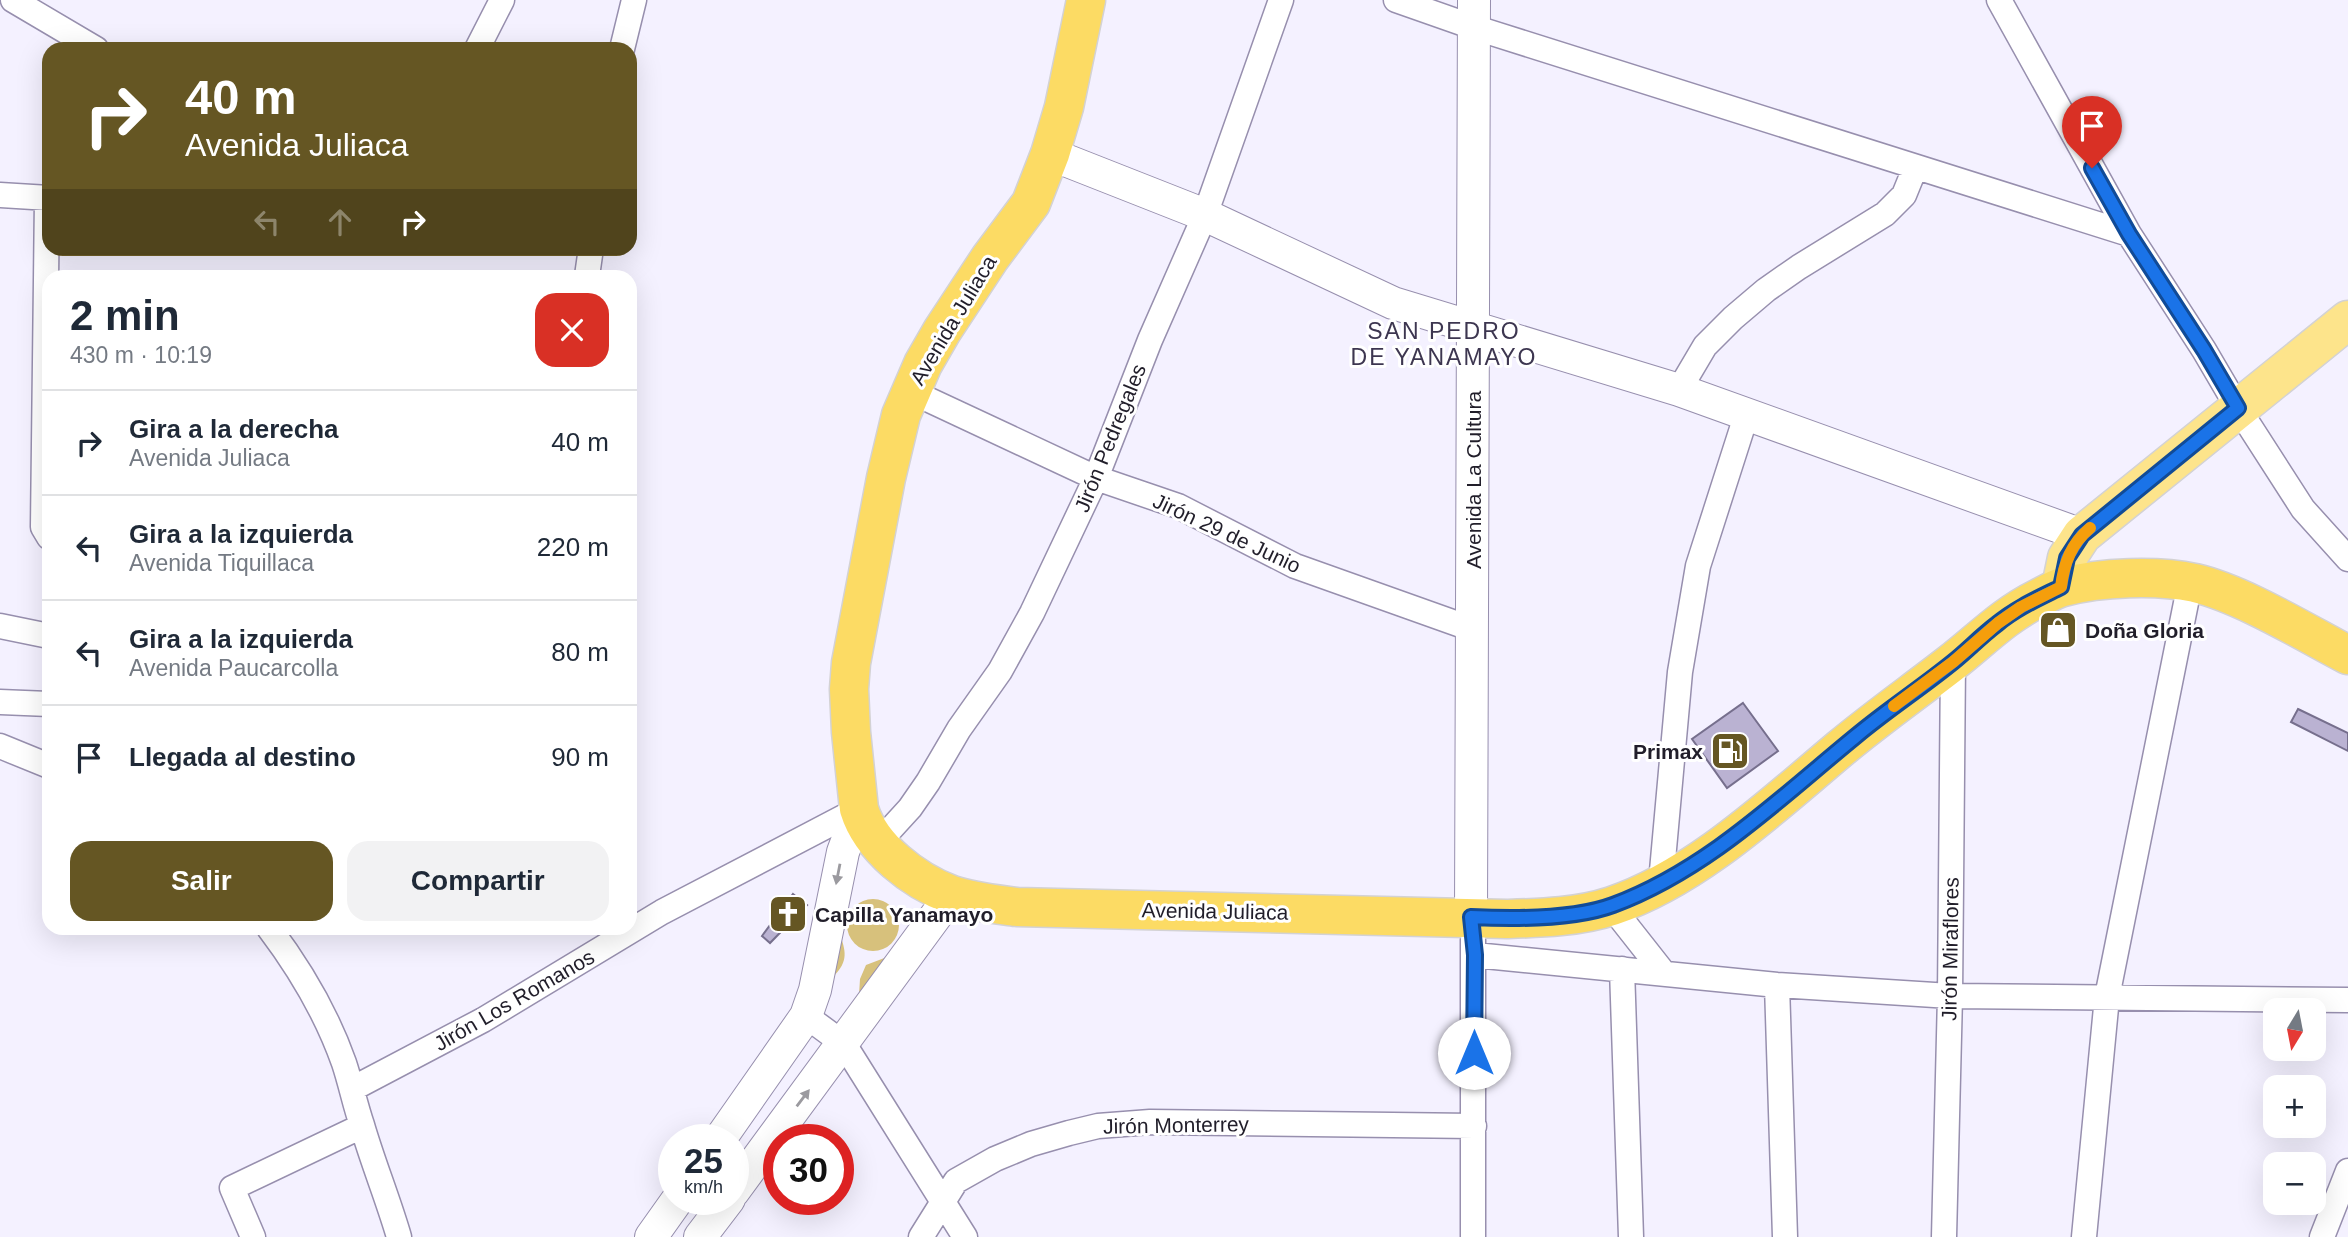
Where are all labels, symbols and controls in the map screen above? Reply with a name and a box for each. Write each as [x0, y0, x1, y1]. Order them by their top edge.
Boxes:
icon: right [70, 70, 161, 161]
text: 40 m [185, 70, 297, 124]
pin [2062, 96, 2122, 168]
icon: arrive [2073, 107, 2111, 145]
text: Avenida Juliaca [185, 127, 409, 163]
icon: left [248, 203, 286, 241]
icon: ahead [321, 203, 359, 241]
icon: right [394, 203, 432, 241]
street label: Avenida Juliaca [905, 251, 1001, 389]
text: 2 min [70, 292, 180, 339]
button: close [535, 293, 609, 367]
district label: SAN PEDRO DE YANAMAYO [1351, 318, 1537, 370]
text: 430 m · 10:19 [70, 342, 212, 368]
street label: Jirón Pedregales [1070, 361, 1150, 515]
street label: Avenida La Cultura [1462, 391, 1485, 569]
text: Gira a la derecha [129, 414, 339, 444]
icon: right [70, 424, 108, 462]
text: 40 m [551, 427, 609, 457]
text: Avenida Juliaca [129, 445, 290, 471]
street label: Jirón 29 de Junio [1150, 489, 1304, 577]
text: Gira a la izquierda [129, 519, 353, 549]
icon: left [70, 529, 108, 567]
text: 220 m [537, 532, 609, 562]
text: Avenida Tiquillaca [129, 550, 314, 576]
shop icon: Doña Gloria [2037, 609, 2079, 651]
place label: Doña Gloria [2085, 619, 2204, 642]
text: Gira a la izquierda [129, 624, 353, 654]
icon: left [70, 634, 108, 672]
text: 80 m [551, 637, 609, 667]
text: Avenida Paucarcolla [129, 655, 338, 681]
fuel station icon: Primax [1709, 730, 1751, 772]
icon: arrive [70, 739, 108, 777]
place label: Primax [1633, 740, 1703, 763]
text: Llegada al destino [129, 742, 356, 772]
text: 90 m [551, 742, 609, 772]
button: Salir [70, 841, 333, 921]
button: Compartir [347, 841, 609, 921]
one-way arrow [833, 863, 844, 885]
street label: Jirón Miraflores [1937, 877, 1963, 1021]
church icon: Capilla Yanamayo [767, 893, 809, 935]
street label: Avenida Juliaca [1141, 898, 1289, 924]
place label: Capilla Yanamayo [815, 903, 993, 926]
street label: Jirón Los Romanos [430, 945, 598, 1055]
north arrow [2263, 998, 2326, 1060]
map controls [2263, 998, 2326, 1215]
position arrow [1437, 1016, 1511, 1090]
button: + [2263, 1075, 2326, 1138]
one-way arrow [796, 1089, 810, 1108]
street label: Jirón Monterrey [1103, 1112, 1250, 1138]
speed limit sign: 30 [763, 1124, 854, 1215]
text: 25 [684, 1141, 723, 1180]
button: − [2263, 1152, 2326, 1215]
text: km/h [684, 1177, 723, 1197]

